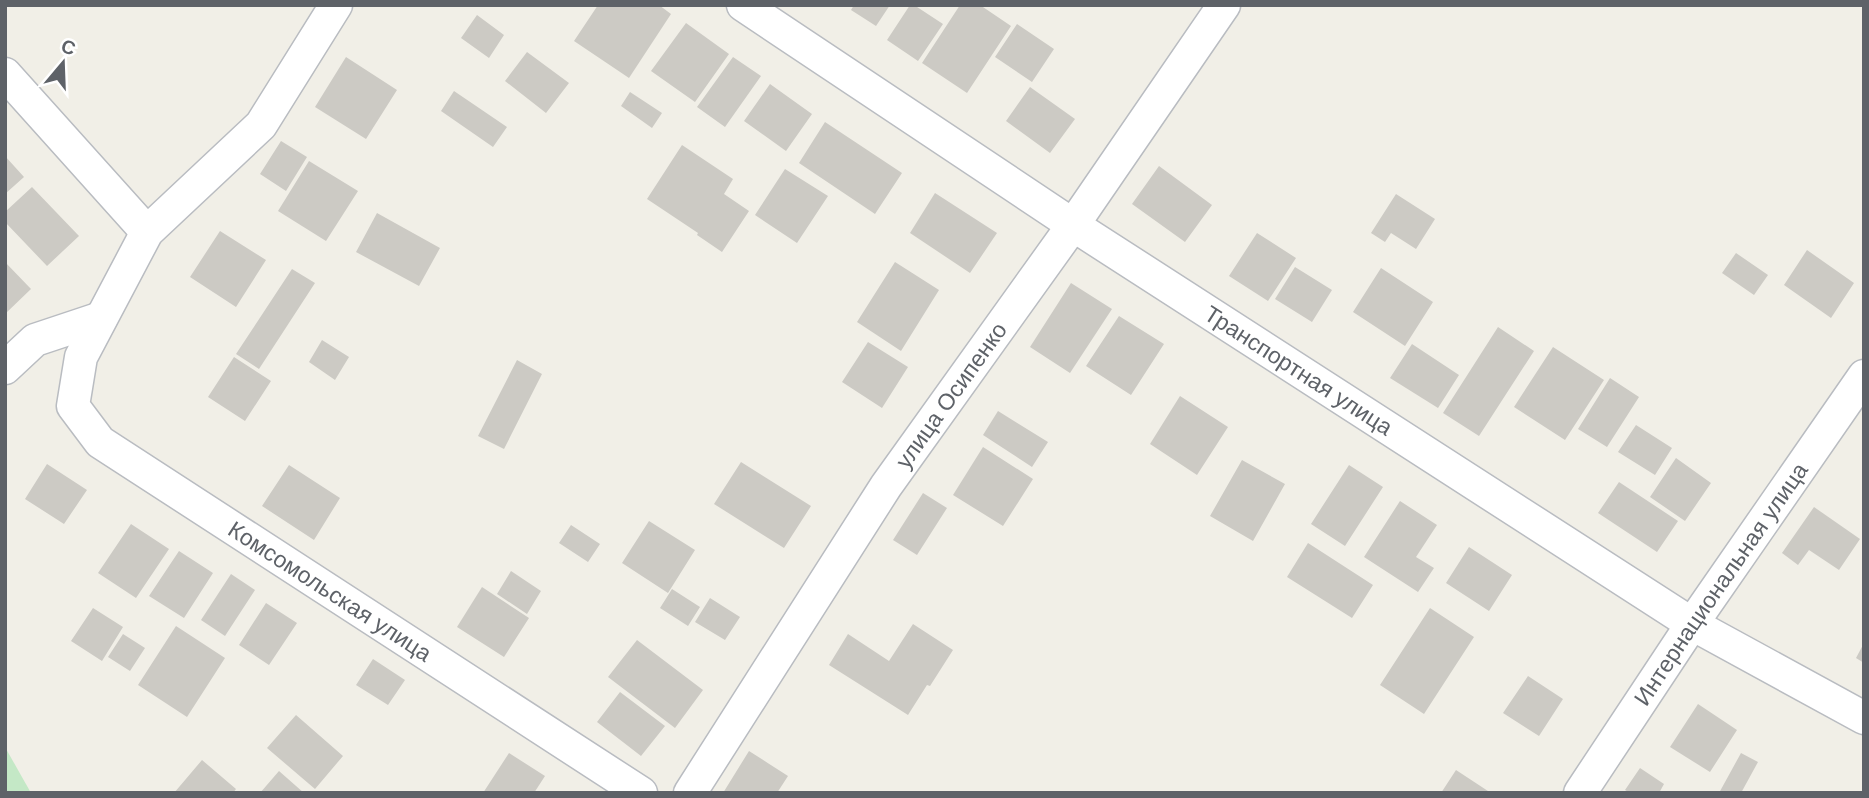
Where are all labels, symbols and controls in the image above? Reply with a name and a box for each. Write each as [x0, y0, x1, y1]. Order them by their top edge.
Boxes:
north arrow [28, 28, 98, 98]
text: С [58, 35, 79, 60]
street label: Транспортная улица [1200, 300, 1398, 441]
street label: улица Осипенко [890, 317, 1012, 473]
street label: Интернациональная улица [1629, 458, 1813, 710]
street label: Комсомольская улица [223, 516, 437, 667]

